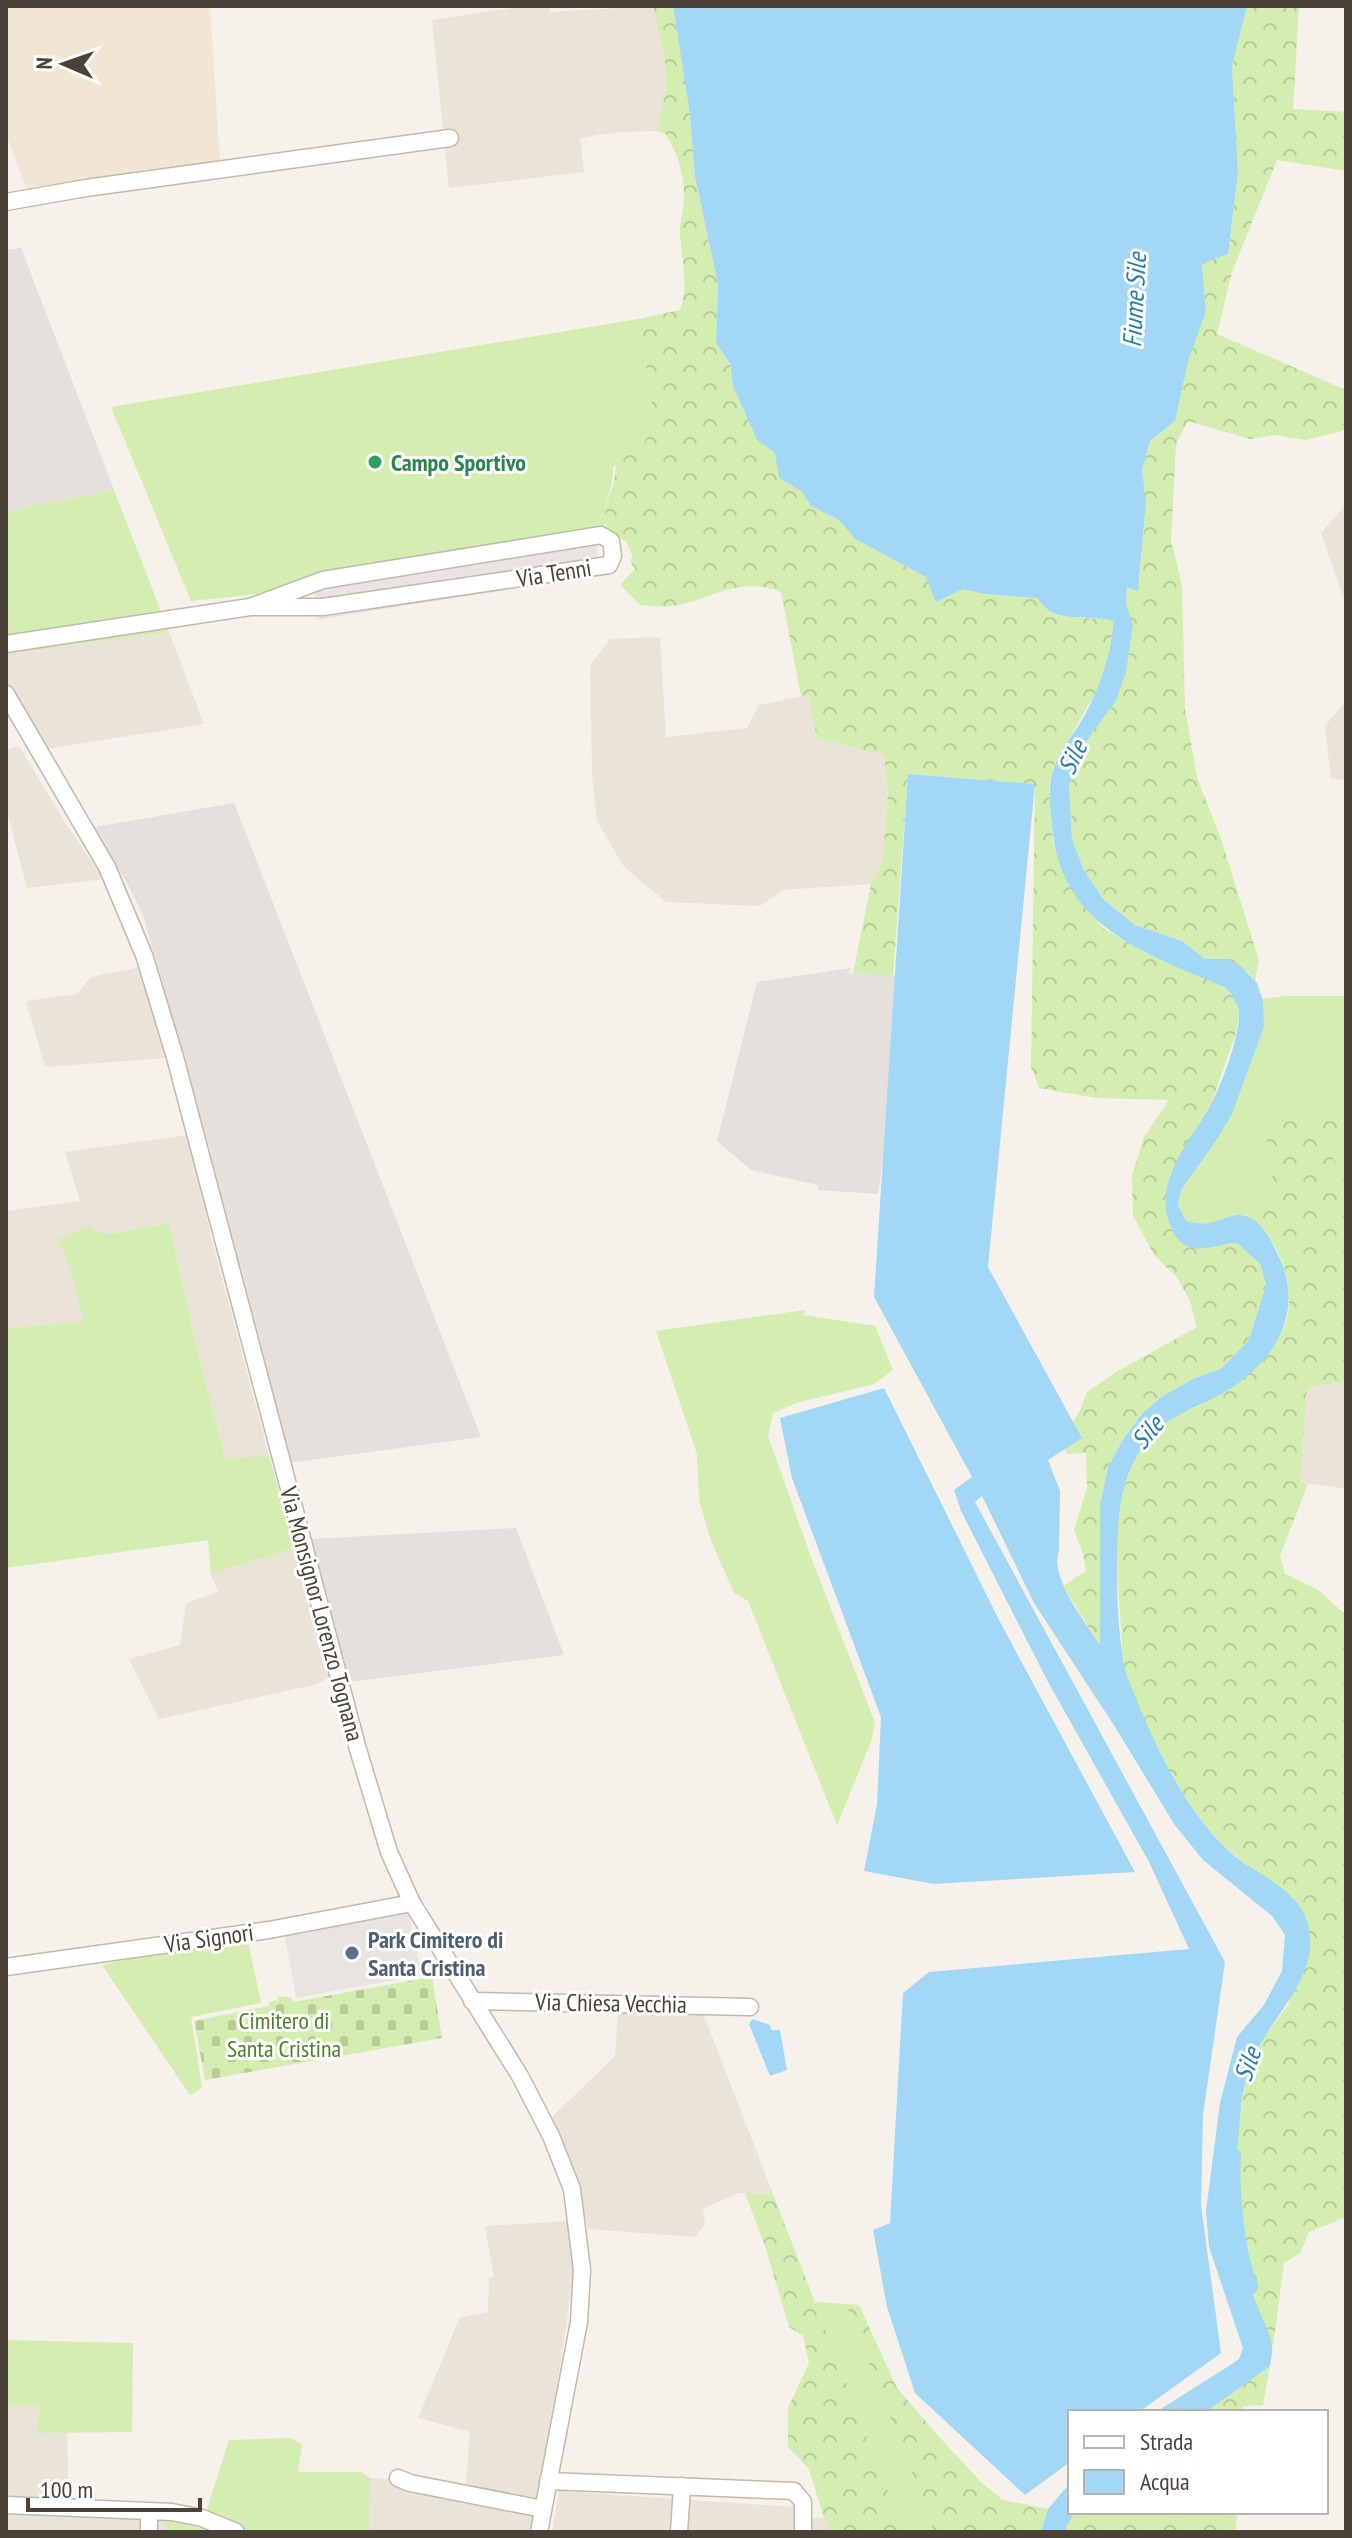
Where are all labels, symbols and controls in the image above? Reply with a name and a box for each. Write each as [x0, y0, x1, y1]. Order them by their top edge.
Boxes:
north arrow [24, 24, 104, 104]
text: N [30, 57, 58, 70]
water label: Fiume Sile [1115, 250, 1153, 348]
place label: Campo Sportivo [391, 447, 526, 478]
marker: Campo Sportivo [366, 453, 384, 471]
street label: Via Tenni [514, 552, 593, 594]
water label: Sile [1050, 733, 1095, 779]
water label: Sile [1124, 1407, 1172, 1455]
street label: Via Monsignor Lorenzo Tognana [273, 1482, 371, 1745]
street label: Via Signori [162, 1916, 255, 1960]
place label: Park Cimitero di Santa Cristina [368, 1924, 503, 1983]
marker: Park Cimitero di Santa Cristina [343, 1944, 361, 1962]
street label: Via Chiesa Vecchia [534, 1986, 687, 2020]
park label: Cimitero di Santa Cristina [227, 2005, 341, 2064]
water label: Sile [1226, 2041, 1269, 2085]
legend [1068, 2410, 1328, 2514]
text: Strada [1140, 2426, 1193, 2457]
scale bar [28, 2462, 200, 2512]
text: Acqua [1140, 2466, 1190, 2497]
text: 100 m [40, 2474, 93, 2505]

